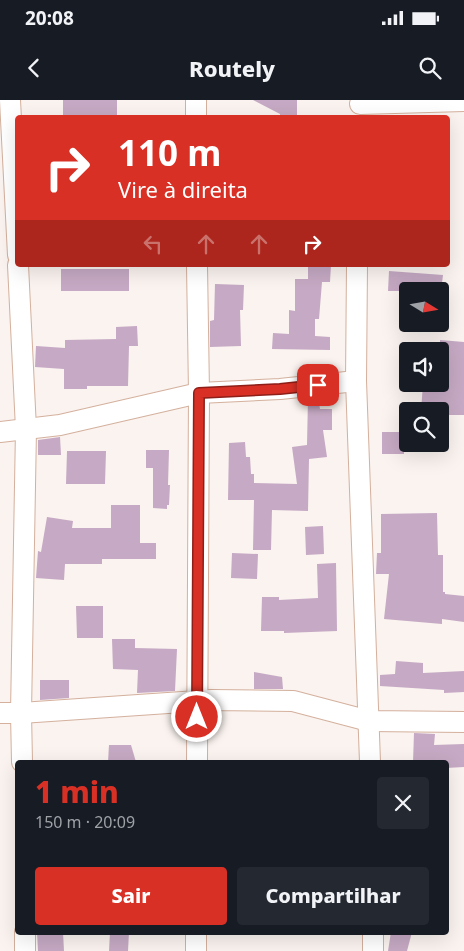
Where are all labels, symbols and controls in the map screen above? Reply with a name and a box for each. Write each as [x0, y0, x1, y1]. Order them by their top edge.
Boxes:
text: 20:08 [25, 5, 74, 31]
text: Routely [189, 53, 275, 83]
icon: back [20, 54, 48, 82]
icon: search [416, 54, 444, 82]
text: 110 m [118, 129, 221, 176]
icon: right [35, 135, 100, 200]
text: Vire à direita [118, 174, 248, 204]
icon: left [139, 230, 167, 258]
icon: ahead [192, 230, 220, 258]
icon: ahead [245, 230, 273, 258]
icon: right [298, 230, 326, 258]
north arrow [399, 282, 449, 332]
map controls [399, 282, 449, 452]
button: sound [399, 342, 449, 392]
pin [297, 364, 339, 406]
icon: arrive [304, 371, 332, 399]
button: search [399, 402, 449, 452]
position arrow [170, 690, 222, 742]
text: 1 min [35, 771, 119, 812]
button: close [377, 777, 429, 829]
text: 150 m · 20:09 [35, 811, 135, 833]
button: Sair [35, 867, 227, 925]
button: Compartilhar [237, 867, 429, 925]

